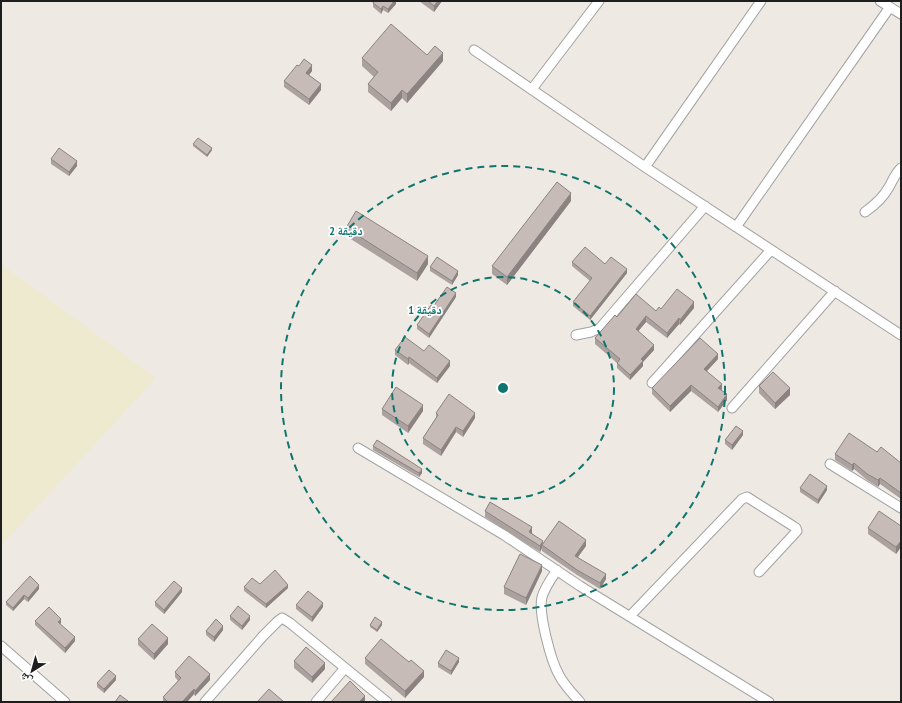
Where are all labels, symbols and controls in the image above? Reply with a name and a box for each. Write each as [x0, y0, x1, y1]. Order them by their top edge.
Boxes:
text: 2 دقيقة [329, 223, 363, 238]
text: 1 دقيقة [408, 302, 442, 317]
centre of rings [496, 381, 510, 395]
north arrow [12, 651, 52, 691]
text: ش [17, 669, 35, 688]

